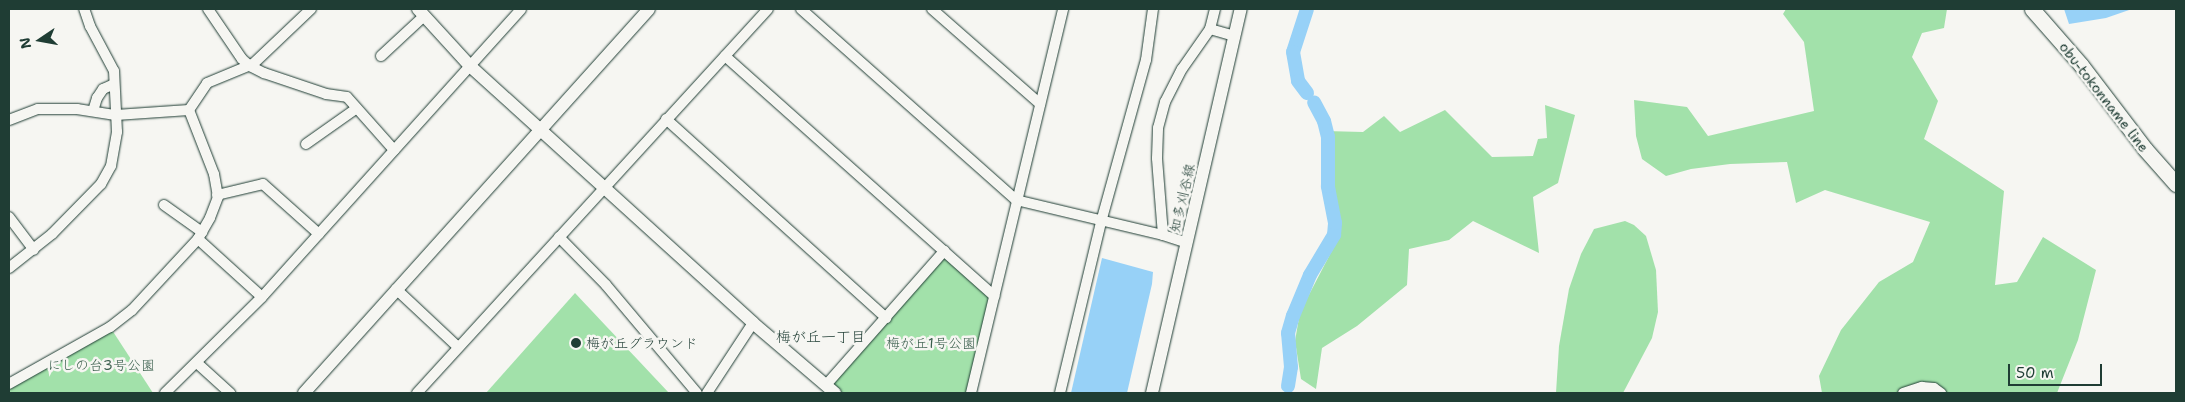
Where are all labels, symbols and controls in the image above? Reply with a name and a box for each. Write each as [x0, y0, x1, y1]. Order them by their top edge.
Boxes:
north arrow [15, 15, 65, 65]
text: N [15, 36, 35, 50]
street label: obu-tokonname line [2056, 39, 2152, 155]
street label: 知多刈谷線 [1166, 162, 1198, 234]
district label: 梅が丘一丁目 [776, 329, 866, 347]
place label: 梅が丘グラウンド [586, 335, 698, 351]
park label: 梅が丘1号公園 [886, 335, 976, 351]
marker: 梅が丘グラウンド [570, 337, 582, 349]
scale bar [2010, 354, 2104, 386]
park label: にしの台3号公園 [47, 357, 155, 373]
text: 50 m [2016, 363, 2054, 383]

